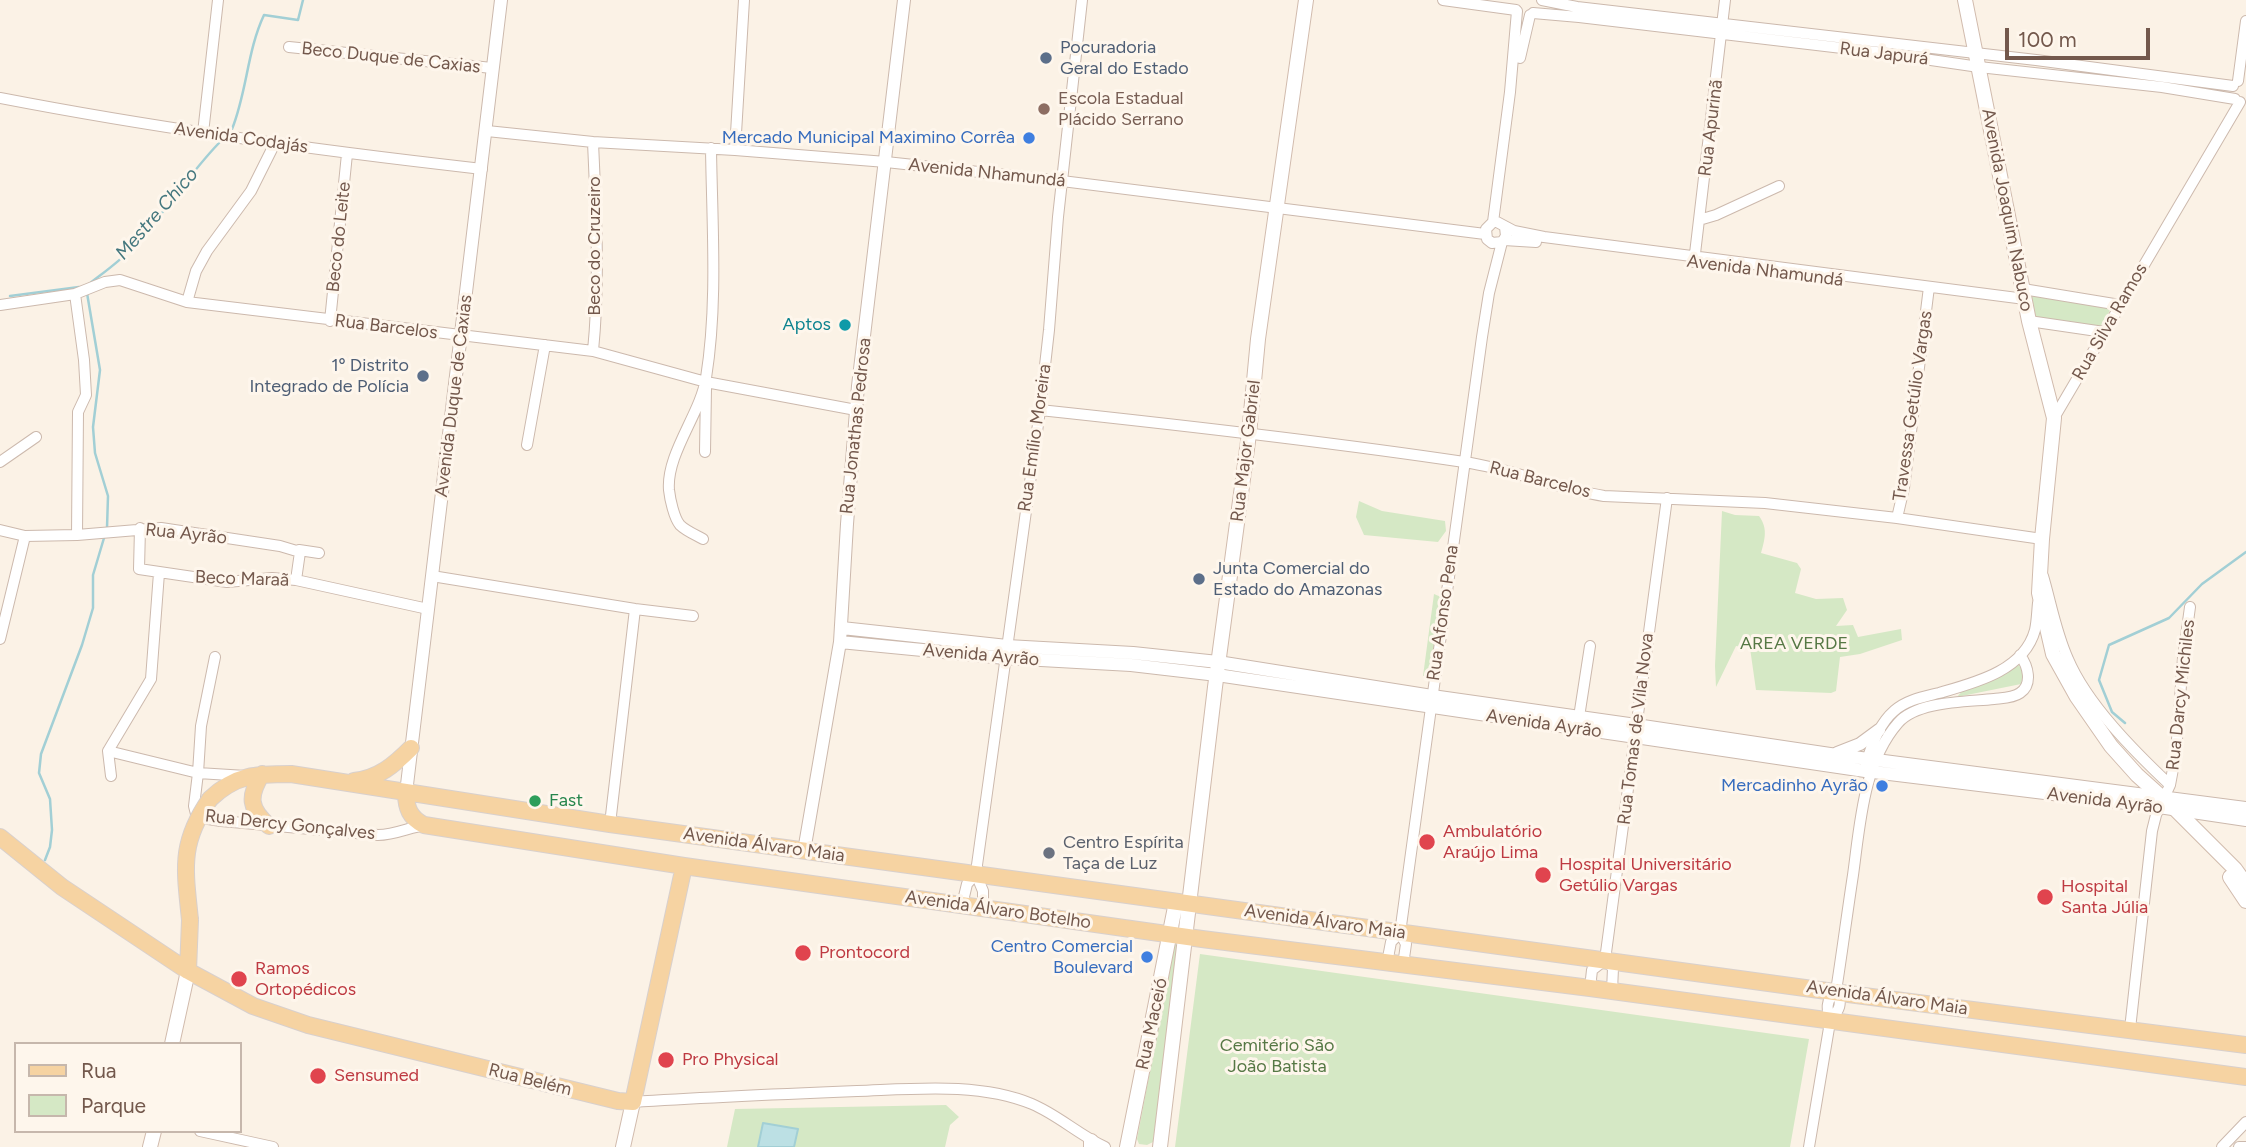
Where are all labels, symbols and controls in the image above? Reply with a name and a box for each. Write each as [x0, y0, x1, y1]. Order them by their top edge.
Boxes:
scale bar [2008, 14, 2153, 58]
text: 100 m [2018, 27, 2077, 52]
place label: Pocuradoria Geral do Estado [1060, 37, 1189, 80]
street label: Beco Duque de Caxias [300, 38, 482, 78]
street label: Rua Japurá [1838, 38, 1930, 70]
marker: Pocuradoria Geral do Estado [1038, 50, 1054, 66]
street label: Rua Apurinã [1694, 78, 1728, 178]
place label: Escola Estadual Plácido Serrano [1058, 88, 1184, 130]
marker: Escola Estadual Plácido Serrano [1036, 101, 1052, 117]
street label: Avenida Joaquim Nabuco [1977, 107, 2037, 313]
street label: Avenida Codajás [173, 118, 309, 158]
place label: Mercado Municipal Maximino Corrêa [722, 127, 1015, 149]
marker: Mercado Municipal Maximino Corrêa [1021, 130, 1037, 146]
street label: Avenida Nhamundá [907, 154, 1067, 192]
water label: Mestre Chico [111, 163, 203, 265]
street label: Beco do Cruzeiro [584, 176, 606, 316]
street label: Beco do Leite [322, 181, 356, 293]
street label: Avenida Nhamundá [1685, 251, 1845, 291]
street label: Rua Silva Ramos [2068, 260, 2152, 384]
street label: Avenida Duque de Caxias [431, 294, 477, 498]
street label: Travessa Getúlio Vargas [1889, 309, 1937, 503]
street label: Rua Barcelos [333, 310, 439, 344]
place label: Aptos [783, 314, 831, 336]
marker: Aptos [837, 317, 853, 333]
street label: Rua Jonathas Pedrosa [836, 337, 876, 515]
place label: 1º Distrito Integrado de Polícia [249, 355, 409, 398]
street label: Rua Emílio Moreira [1014, 363, 1056, 513]
marker: 1º Distrito Integrado de Polícia [415, 368, 431, 384]
street label: Rua Major Gabriel [1227, 379, 1265, 523]
street label: Rua Barcelos [1487, 457, 1593, 503]
street label: Rua Ayrão [144, 519, 228, 549]
street label: Rua Afonso Pena [1423, 544, 1463, 682]
place label: Junta Comercial do Estado do Amazonas [1213, 558, 1382, 600]
street label: Beco Maraã [195, 567, 289, 591]
marker: Junta Comercial do Estado do Amazonas [1191, 571, 1207, 587]
street label: Rua Darcy Michiles [2162, 619, 2200, 771]
street label: Rua Tomas de Vila Nova [1614, 632, 1658, 826]
park label: AREA VERDE [1740, 633, 1848, 655]
street label: Avenida Ayrão [922, 639, 1040, 671]
street label: Avenida Ayrão [1485, 705, 1603, 743]
place label: Mercadinho Ayrão [1721, 775, 1868, 797]
marker: Mercadinho Ayrão [1874, 778, 1890, 794]
street label: Avenida Ayrão [2046, 783, 2164, 819]
place label: Fast [549, 790, 583, 812]
marker: Fast [527, 793, 543, 809]
street label: Rua Dercy Gonçalves [204, 805, 376, 845]
place label: Ambulatório Araújo Lima [1443, 821, 1542, 864]
street label: Avenida Álvaro Maia [682, 823, 846, 867]
place label: Centro Espírita Taça de Luz [1063, 832, 1184, 874]
marker: Ambulatório Araújo Lima [1417, 832, 1437, 852]
marker: Centro Espírita Taça de Luz [1041, 845, 1057, 861]
place label: Hospital Universitário Getúlio Vargas [1559, 854, 1732, 896]
marker: Hospital Universitário Getúlio Vargas [1533, 865, 1553, 885]
place label: Hospital Santa Júlia [2061, 876, 2148, 918]
street label: Avenida Álvaro Botelho [904, 886, 1092, 934]
marker: Hospital Santa Júlia [2035, 887, 2055, 907]
street label: Avenida Álvaro Maia [1243, 900, 1407, 944]
place label: Centro Comercial Boulevard [991, 936, 1133, 978]
place label: Prontocord [819, 942, 910, 964]
marker: Prontocord [793, 943, 813, 963]
marker: Centro Comercial Boulevard [1139, 949, 1155, 965]
place label: Ramos Ortopédicos [255, 958, 356, 1000]
marker: Ramos Ortopédicos [229, 969, 249, 989]
street label: Rua Maceió [1132, 976, 1172, 1072]
street label: Avenida Álvaro Maia [1805, 976, 1969, 1020]
park label: Cemitério São João Batista [1220, 1035, 1334, 1078]
legend [14, 1042, 242, 1133]
place label: Pro Physical [682, 1049, 779, 1071]
marker: Pro Physical [656, 1050, 676, 1070]
text: Rua [81, 1058, 117, 1083]
street label: Rua Belém [486, 1059, 574, 1101]
place label: Sensumed [334, 1065, 419, 1087]
marker: Sensumed [308, 1066, 328, 1086]
text: Parque [81, 1093, 146, 1118]

